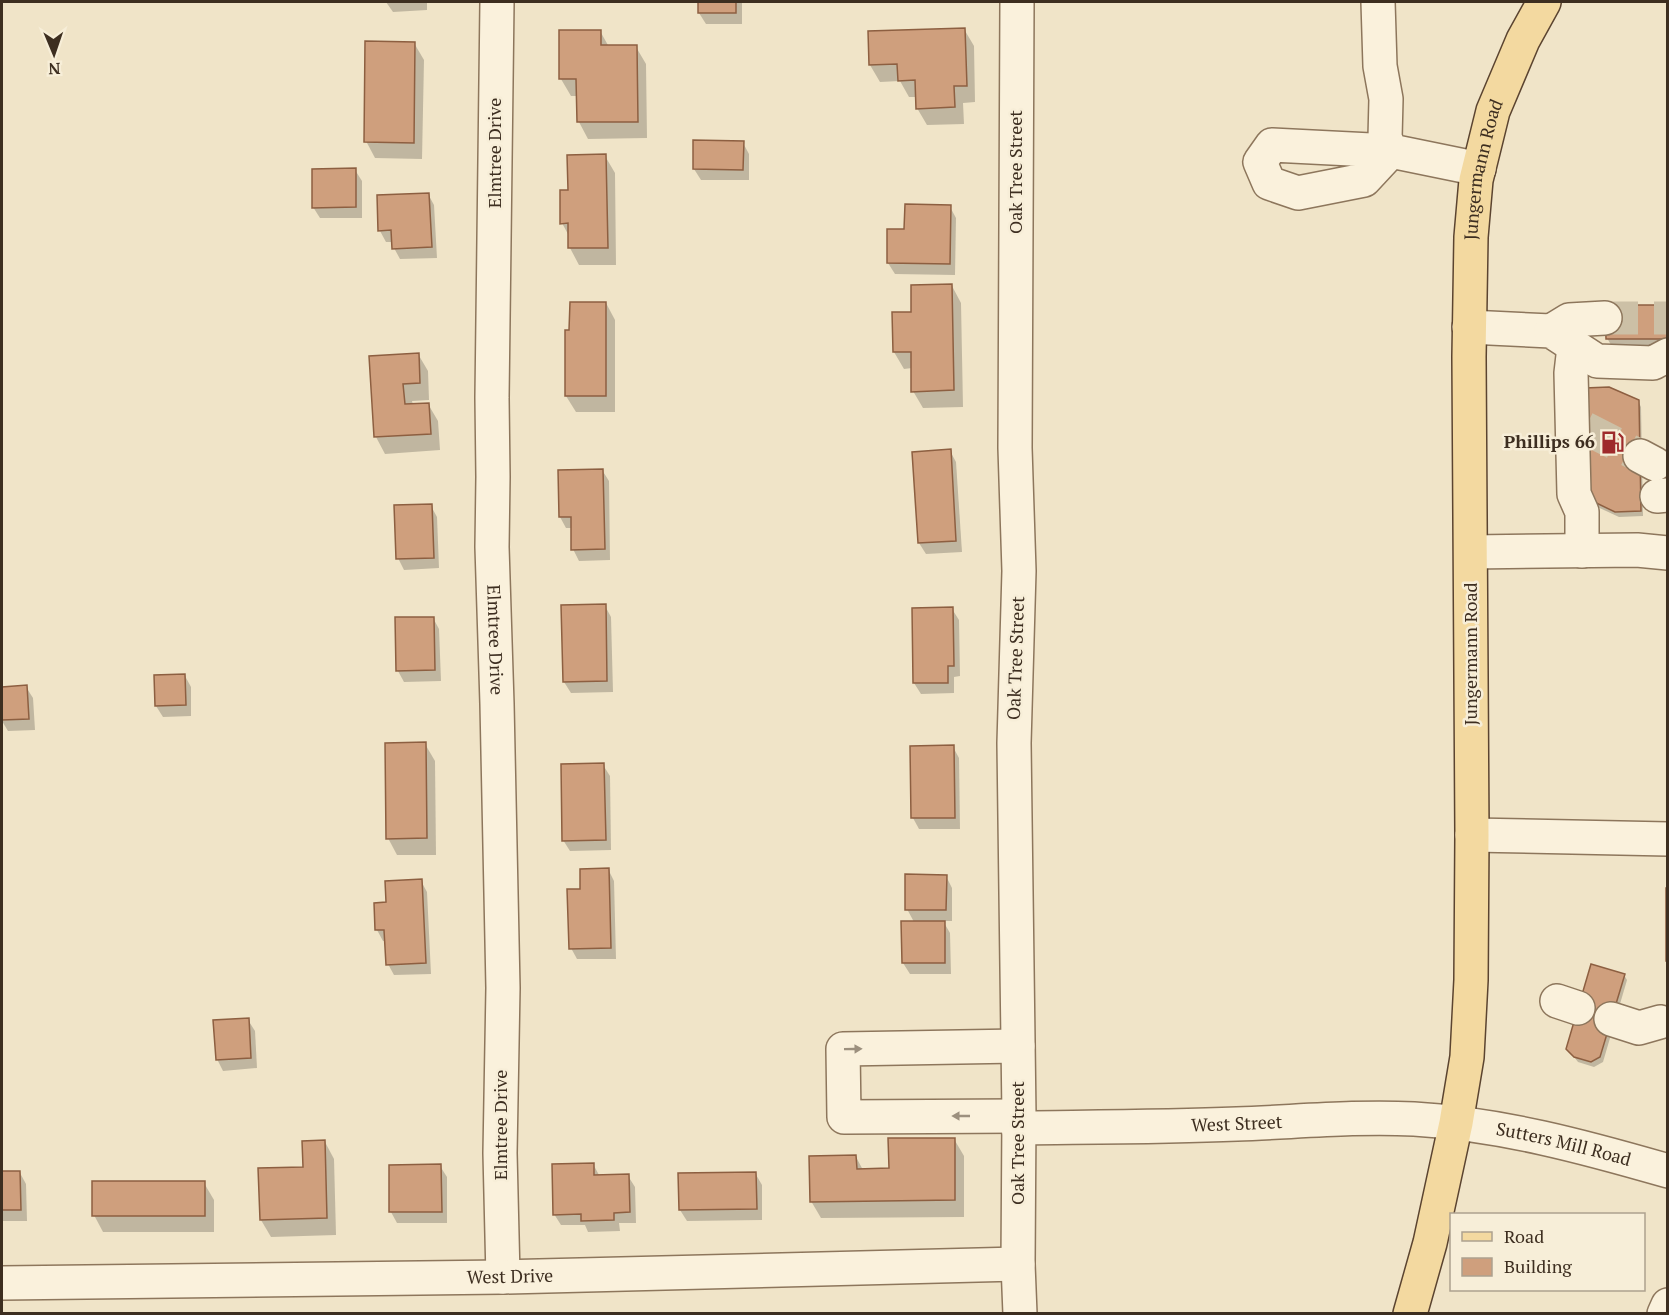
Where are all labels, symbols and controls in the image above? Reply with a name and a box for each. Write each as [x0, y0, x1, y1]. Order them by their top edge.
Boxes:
north arrow [24, 24, 84, 84]
text: N [48, 58, 61, 80]
street label: Jungermann Road [1458, 95, 1508, 240]
street label: Elmtree Drive [482, 98, 506, 208]
street label: Oak Tree Street [1003, 110, 1027, 234]
place label: Phillips 66 [1504, 429, 1595, 453]
fuel station icon: Phillips 66 [1600, 429, 1626, 455]
street label: Jungermann Road [1458, 582, 1482, 726]
street label: Elmtree Drive [482, 584, 510, 695]
street label: Oak Tree Street [1001, 595, 1029, 720]
one-way arrow [844, 1044, 863, 1054]
street label: Elmtree Drive [488, 1070, 512, 1180]
street label: Oak Tree Street [1005, 1081, 1029, 1205]
street label: West Street [1191, 1109, 1283, 1137]
one-way arrow [951, 1111, 970, 1121]
street label: Sutters Mill Road [1494, 1116, 1634, 1171]
legend [1450, 1213, 1645, 1291]
text: Road [1504, 1224, 1544, 1248]
text: Building [1504, 1254, 1572, 1278]
street label: West Drive [467, 1263, 553, 1288]

